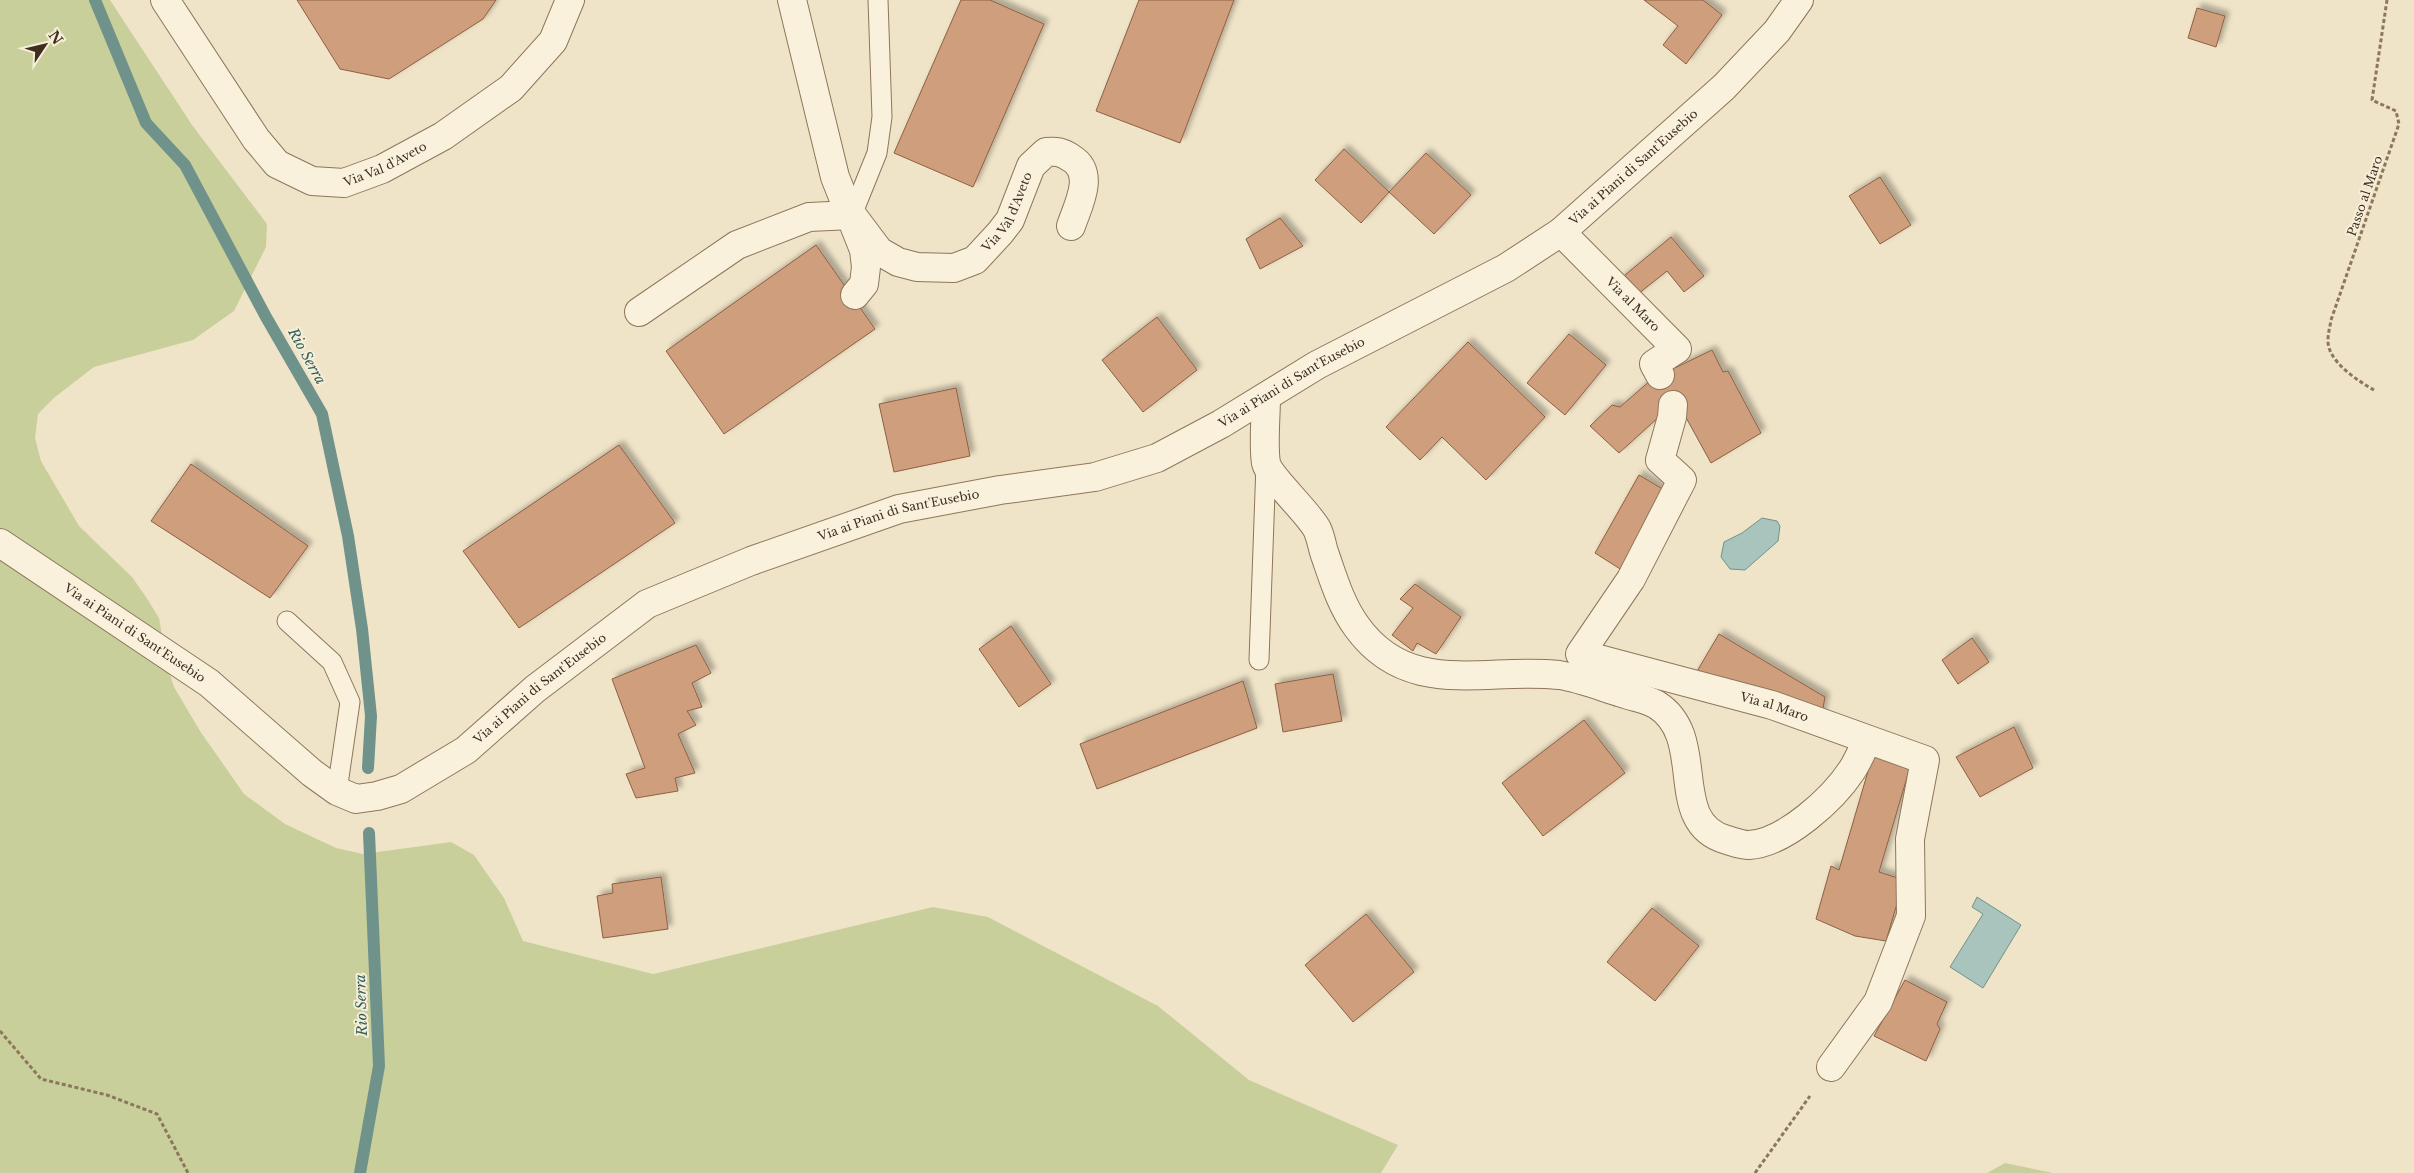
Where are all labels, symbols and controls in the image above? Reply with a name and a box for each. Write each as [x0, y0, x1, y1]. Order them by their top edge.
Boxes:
north arrow [20, 20, 70, 70]
text: N [44, 27, 67, 48]
street label: Via ai Piani di Sant'Eusebio [1565, 106, 1701, 229]
street label: Via Val d'Aveto [341, 138, 429, 190]
street label: Passo al Maro [2344, 154, 2385, 238]
street label: Via Val d'Aveto [978, 170, 1035, 255]
street label: Via al Maro [1602, 273, 1663, 335]
water label: Rio Serra [284, 324, 330, 387]
street label: Via ai Piani di Sant'Eusebio [1215, 334, 1367, 431]
street label: Via ai Piani di Sant'Eusebio [815, 486, 981, 544]
street label: Via ai Piani di Sant'Eusebio [61, 580, 208, 685]
street label: Via ai Piani di Sant'Eusebio [470, 630, 609, 747]
street label: Via al Maro [1738, 689, 1811, 725]
water label: Rio Serra [351, 974, 371, 1037]

